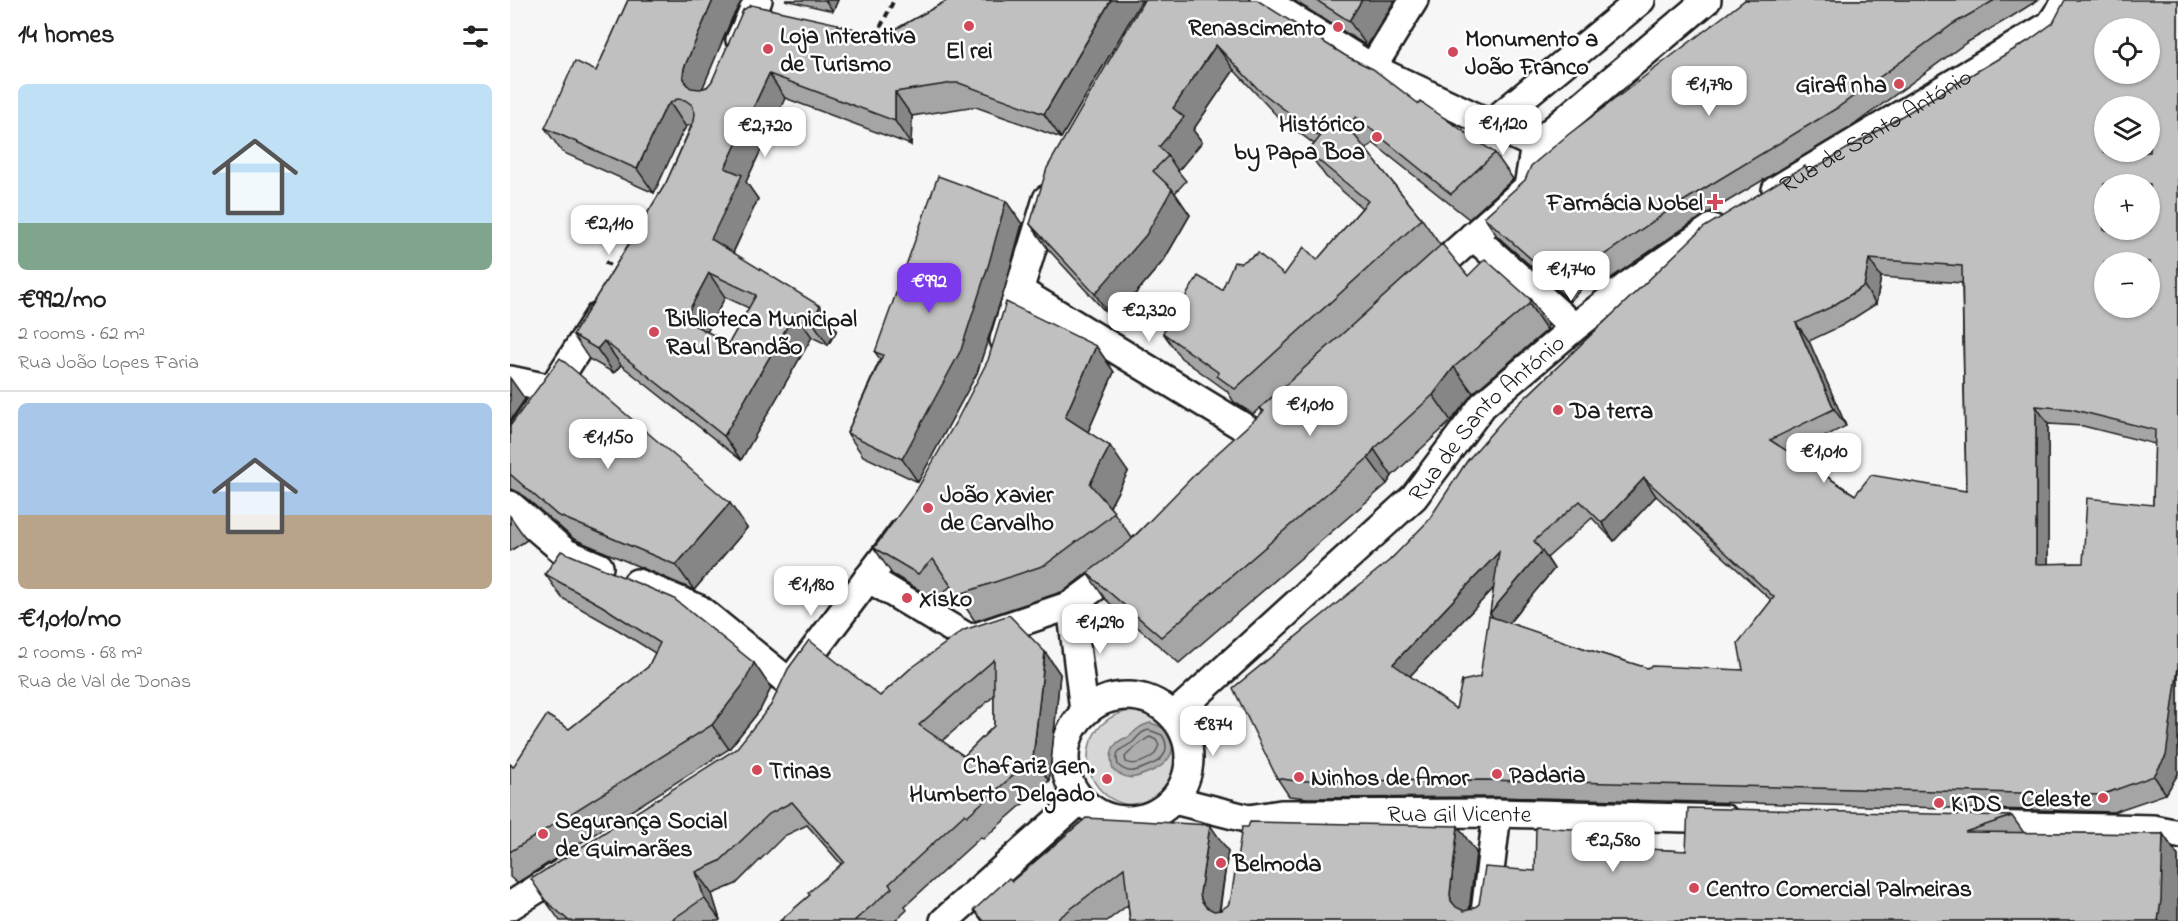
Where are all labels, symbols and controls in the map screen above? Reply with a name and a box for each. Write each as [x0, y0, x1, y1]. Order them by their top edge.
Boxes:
place label: Renascimento [1188, 12, 1326, 47]
text: 14 homes [18, 17, 114, 55]
map controls [2094, 18, 2160, 318]
button: locate [2094, 18, 2160, 84]
marker: El rei [962, 19, 976, 33]
icon: filters [459, 20, 492, 53]
place label: Loja Interativa de Turismo [780, 20, 916, 83]
marker: Renascimento [1331, 20, 1345, 34]
place label: Monumento a João Franco [1465, 23, 1598, 86]
place label: El rei [945, 35, 993, 70]
marker: Loja Interativa de Turismo [761, 42, 775, 56]
marker: Monumento a João Franco [1446, 45, 1460, 59]
street label: Rua de Santo António [1774, 61, 1979, 204]
pin: €1,790 [1660, 66, 1758, 117]
place label: Girafinha [1796, 69, 1887, 104]
text: €1,790 [1686, 71, 1732, 100]
marker: Girafinha [1892, 77, 1906, 91]
button: layers [2094, 96, 2160, 162]
pin: €1,120 [1454, 105, 1552, 156]
pin: €2,720 [716, 107, 814, 158]
place label: Histórico by Papa Boa [1234, 108, 1365, 172]
text: €1,120 [1479, 110, 1527, 139]
text: €2,720 [738, 112, 792, 141]
icon: home [201, 123, 309, 231]
marker: Histórico by Papa Boa [1370, 130, 1384, 144]
button: + [2094, 174, 2160, 240]
place label: Farmácia Nobel [1546, 187, 1703, 222]
marker: Farmácia Nobel [1708, 195, 1722, 209]
pin: €2,110 [560, 205, 658, 256]
text: €2,110 [585, 210, 633, 239]
pin: €1,740 [1522, 251, 1620, 302]
button: − [2094, 252, 2160, 318]
text: €1,740 [1547, 256, 1595, 285]
pin: €992 [893, 263, 965, 314]
text: €992 [911, 268, 947, 297]
text: €992/mo [18, 282, 106, 320]
pin: €2,320 [1100, 292, 1198, 343]
text: €2,320 [1122, 297, 1176, 326]
place label: Biblioteca Municipal Raul Brandão [665, 303, 857, 366]
text: 2 rooms · 62 m² [18, 320, 145, 349]
marker: Biblioteca Municipal Raul Brandão [647, 325, 661, 339]
street label: Rua de Santo António [1401, 327, 1574, 510]
text: Rua João Lopes Faria [18, 349, 199, 378]
pin: €1,010 [1261, 386, 1359, 437]
text: €1,010 [1286, 391, 1334, 420]
place label: Da terra [1569, 395, 1653, 430]
marker: Da terra [1551, 403, 1565, 417]
pin: €1,150 [559, 419, 657, 470]
text: €1,150 [583, 424, 633, 453]
pin: €1,010 [1775, 433, 1873, 484]
text: €1,010 [1800, 438, 1848, 467]
icon: home [201, 442, 309, 550]
place label: João Xavier de Carvalho [940, 479, 1054, 542]
marker: João Xavier de Carvalho [921, 501, 935, 515]
pin: €1,180 [762, 566, 860, 617]
text: €1,180 [788, 571, 834, 600]
place label: Xisko [919, 583, 972, 618]
marker: Xisko [900, 591, 914, 605]
text: €1,010/mo [18, 601, 121, 639]
pin: €1,290 [1051, 604, 1149, 655]
text: €1,290 [1076, 609, 1124, 638]
text: 2 rooms · 68 m² [18, 639, 143, 668]
text: Rua de Val de Donas [18, 668, 191, 697]
pin: €874 [1177, 706, 1249, 757]
text: €874 [1194, 711, 1232, 740]
place label: Chafariz Gen. Humberto Delgado [909, 750, 1095, 814]
place label: Trinas [769, 755, 832, 790]
place label: Padaria [1509, 759, 1586, 794]
place label: Ninhos de Amor [1311, 762, 1470, 797]
marker: Trinas [750, 763, 764, 777]
marker: Padaria [1490, 767, 1504, 781]
marker: Ninhos de Amor [1292, 770, 1306, 784]
marker: Chafariz Gen. Humberto Delgado [1100, 772, 1114, 786]
place label: Celeste [2021, 783, 2092, 818]
place label: KIDS [1951, 788, 2001, 823]
marker: Celeste [2096, 791, 2110, 805]
marker: KIDS [1932, 796, 1946, 810]
street label: Rua Gil Vicente [1387, 798, 1532, 834]
place label: Segurança Social de Guimarães [555, 805, 727, 868]
pin: €2,580 [1564, 822, 1662, 873]
marker: Segurança Social de Guimarães [536, 827, 550, 841]
text: €2,580 [1586, 827, 1640, 856]
place label: Belmoda [1232, 848, 1322, 883]
marker: Belmoda [1214, 856, 1228, 870]
place label: Centro Comercial Palmeiras [1706, 873, 1972, 908]
marker: Centro Comercial Palmeiras [1687, 881, 1701, 895]

